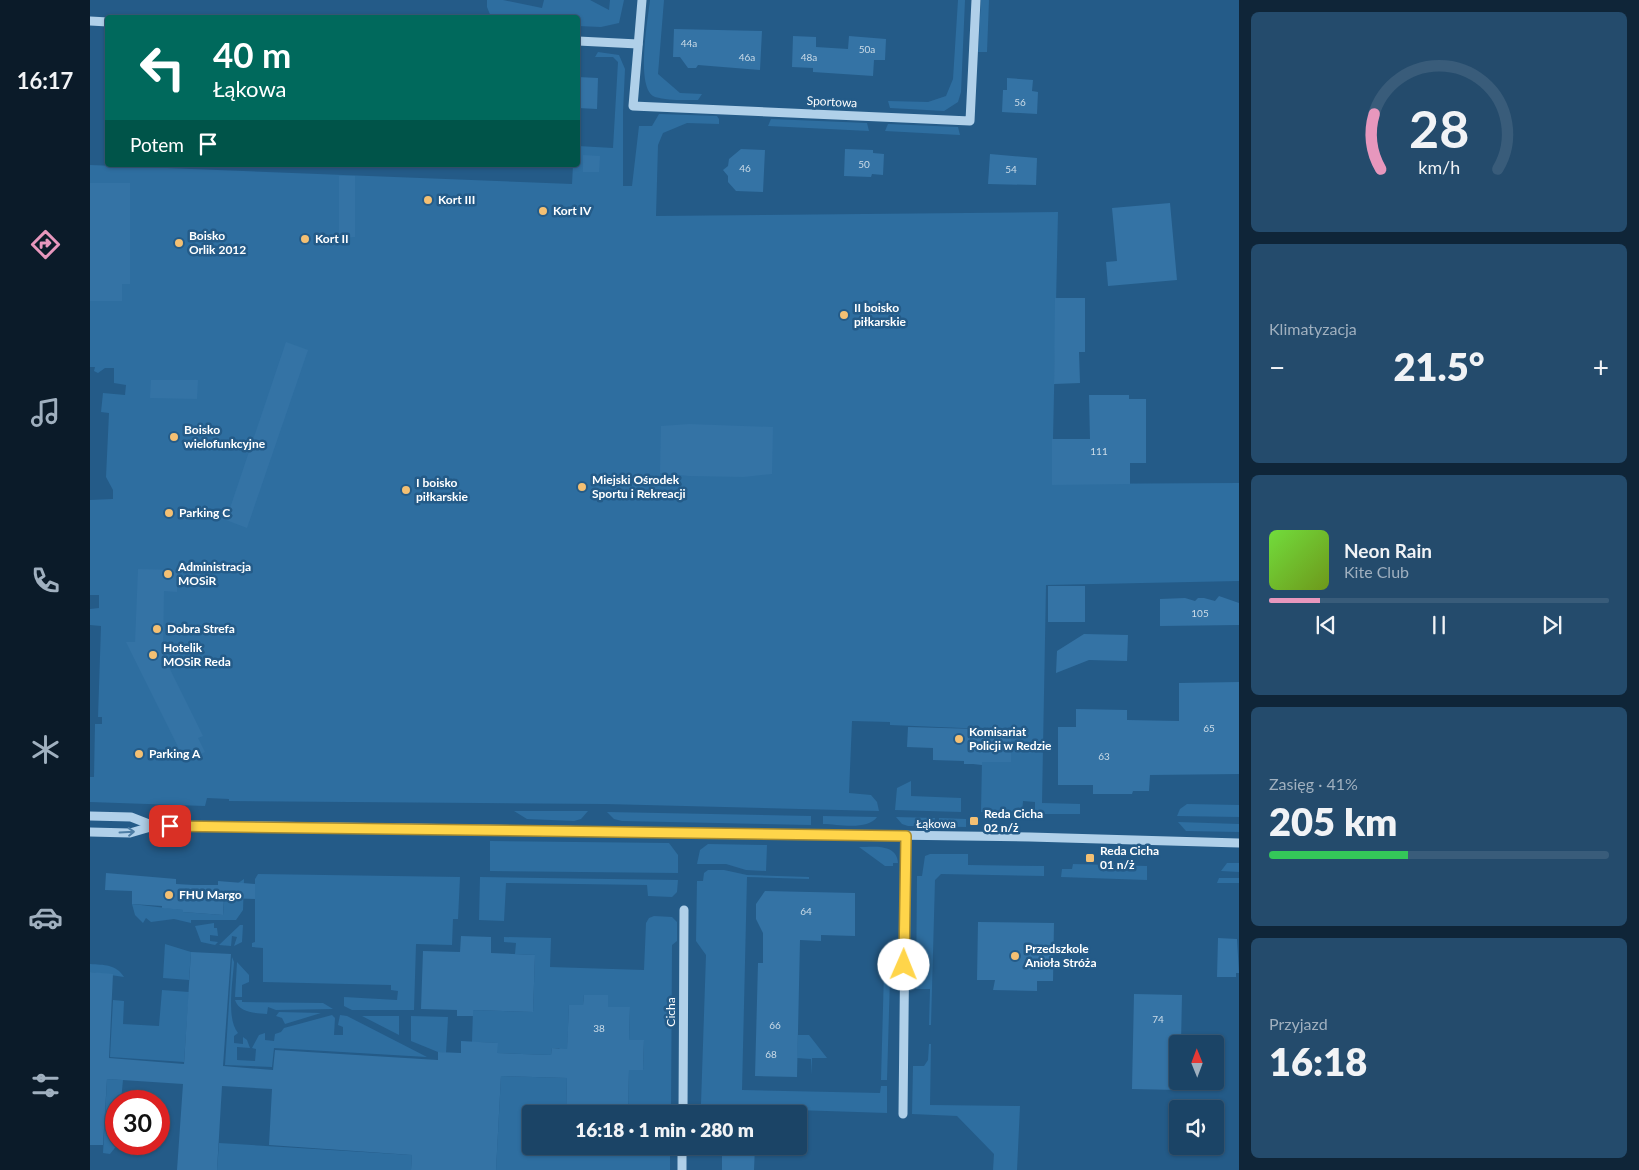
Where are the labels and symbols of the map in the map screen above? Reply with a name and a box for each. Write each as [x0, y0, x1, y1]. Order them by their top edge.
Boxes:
house number: 44a [681, 37, 697, 49]
house number: 50a [859, 43, 875, 55]
house number: 46a [739, 51, 755, 63]
house number: 48a [801, 51, 817, 63]
street label: Sportowa [806, 93, 858, 110]
house number: 56 [1014, 96, 1026, 108]
house number: 50 [858, 158, 870, 170]
house number: 46 [739, 162, 751, 174]
house number: 54 [1005, 163, 1017, 175]
place label: Kort III [438, 192, 475, 207]
marker: Kort III [422, 194, 434, 206]
place label: Kort IV [553, 203, 592, 218]
marker: Kort IV [537, 205, 549, 217]
place label: Boisko Orlik 2012 [189, 228, 246, 257]
place label: Kort II [315, 231, 349, 246]
marker: Kort II [299, 233, 311, 245]
marker: Boisko Orlik 2012 [173, 237, 185, 249]
place label: II boisko piłkarskie [854, 300, 907, 329]
marker: II boisko piłkarskie [838, 309, 850, 321]
place label: Boisko wielofunkcyjne [184, 422, 266, 451]
marker: Boisko wielofunkcyjne [168, 431, 180, 443]
house number: 111 [1090, 445, 1108, 457]
place label: Miejski Ośrodek Sportu i Rekreacji [592, 472, 686, 501]
place label: I boisko piłkarskie [416, 475, 469, 504]
marker: Miejski Ośrodek Sportu i Rekreacji [576, 481, 588, 493]
marker: I boisko piłkarskie [400, 484, 412, 496]
place label: Parking C [179, 505, 230, 520]
marker: Parking C [163, 507, 175, 519]
place label: Administracja MOSiR [177, 559, 251, 588]
marker: Administracja MOSiR [162, 568, 174, 580]
house number: 105 [1191, 607, 1209, 619]
place label: Dobra Strefa [167, 621, 235, 636]
marker: Dobra Strefa [151, 623, 163, 635]
place label: Hotelik MOSiR Reda [163, 640, 231, 669]
marker: Hotelik MOSiR Reda [147, 649, 159, 661]
house number: 65 [1203, 722, 1215, 734]
place label: Komisariat Policji w Redzie [969, 724, 1052, 753]
marker: Komisariat Policji w Redzie [953, 733, 965, 745]
place label: Parking A [149, 746, 201, 761]
marker: Parking A [133, 748, 145, 760]
house number: 63 [1098, 750, 1110, 762]
pin [149, 805, 191, 847]
place label: Reda Cicha 02 n/ż [984, 806, 1043, 835]
marker: Reda Cicha 02 n/ż [968, 815, 980, 827]
street label: Łąkowa [916, 816, 956, 831]
one-way arrow [118, 827, 134, 836]
place label: Reda Cicha 01 n/ż [1100, 843, 1159, 872]
marker: Reda Cicha 01 n/ż [1084, 852, 1096, 864]
place label: FHU Margo [179, 887, 242, 902]
marker: FHU Margo [163, 889, 175, 901]
house number: 64 [800, 905, 812, 917]
position arrow [877, 938, 929, 990]
place label: Przedszkole Anioła Stróża [1024, 941, 1096, 970]
marker: Przedszkole Anioła Stróża [1009, 950, 1021, 962]
street label: Cicha [663, 997, 678, 1027]
house number: 74 [1152, 1013, 1164, 1025]
house number: 66 [769, 1019, 781, 1031]
house number: 38 [593, 1022, 605, 1034]
north arrow [1169, 1035, 1224, 1090]
house number: 68 [765, 1048, 777, 1060]
speed limit sign: 30 [105, 1090, 170, 1155]

